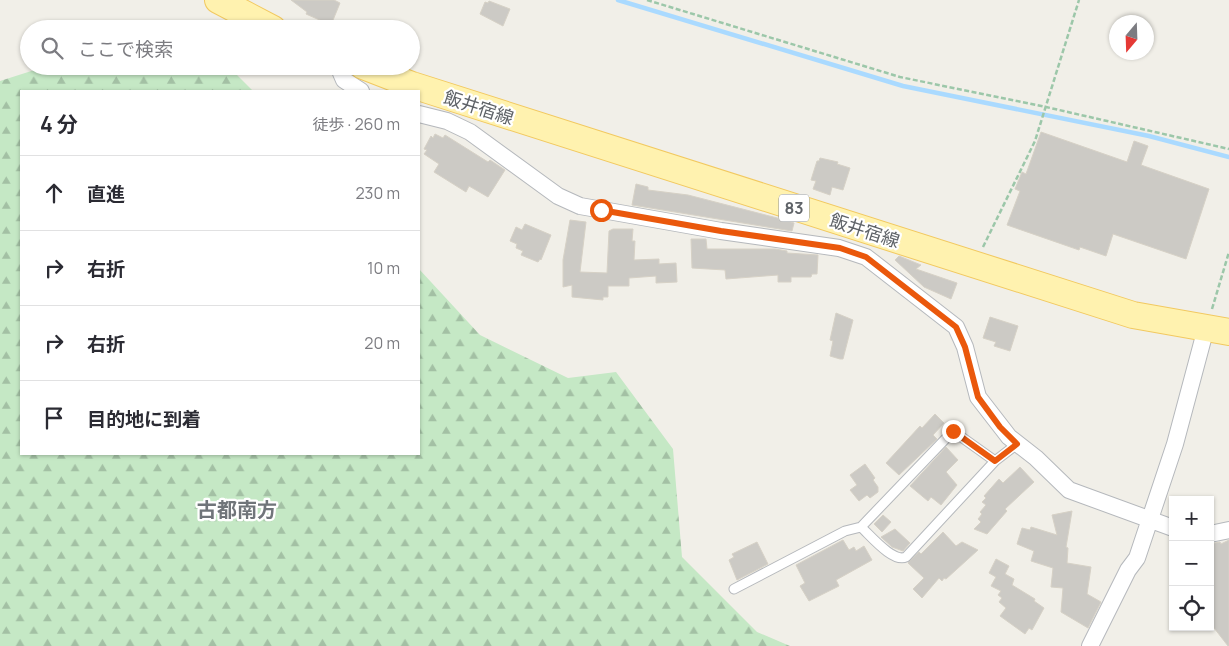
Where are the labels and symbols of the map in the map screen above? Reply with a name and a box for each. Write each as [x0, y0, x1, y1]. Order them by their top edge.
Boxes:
north arrow [1109, 15, 1154, 60]
street label: 飯井宿線 [441, 84, 517, 130]
road number: 83 [779, 194, 809, 222]
route start [590, 199, 613, 222]
street label: 飯井宿線 [827, 207, 903, 253]
route end [942, 420, 965, 443]
district label: 古都南方 [197, 496, 277, 523]

